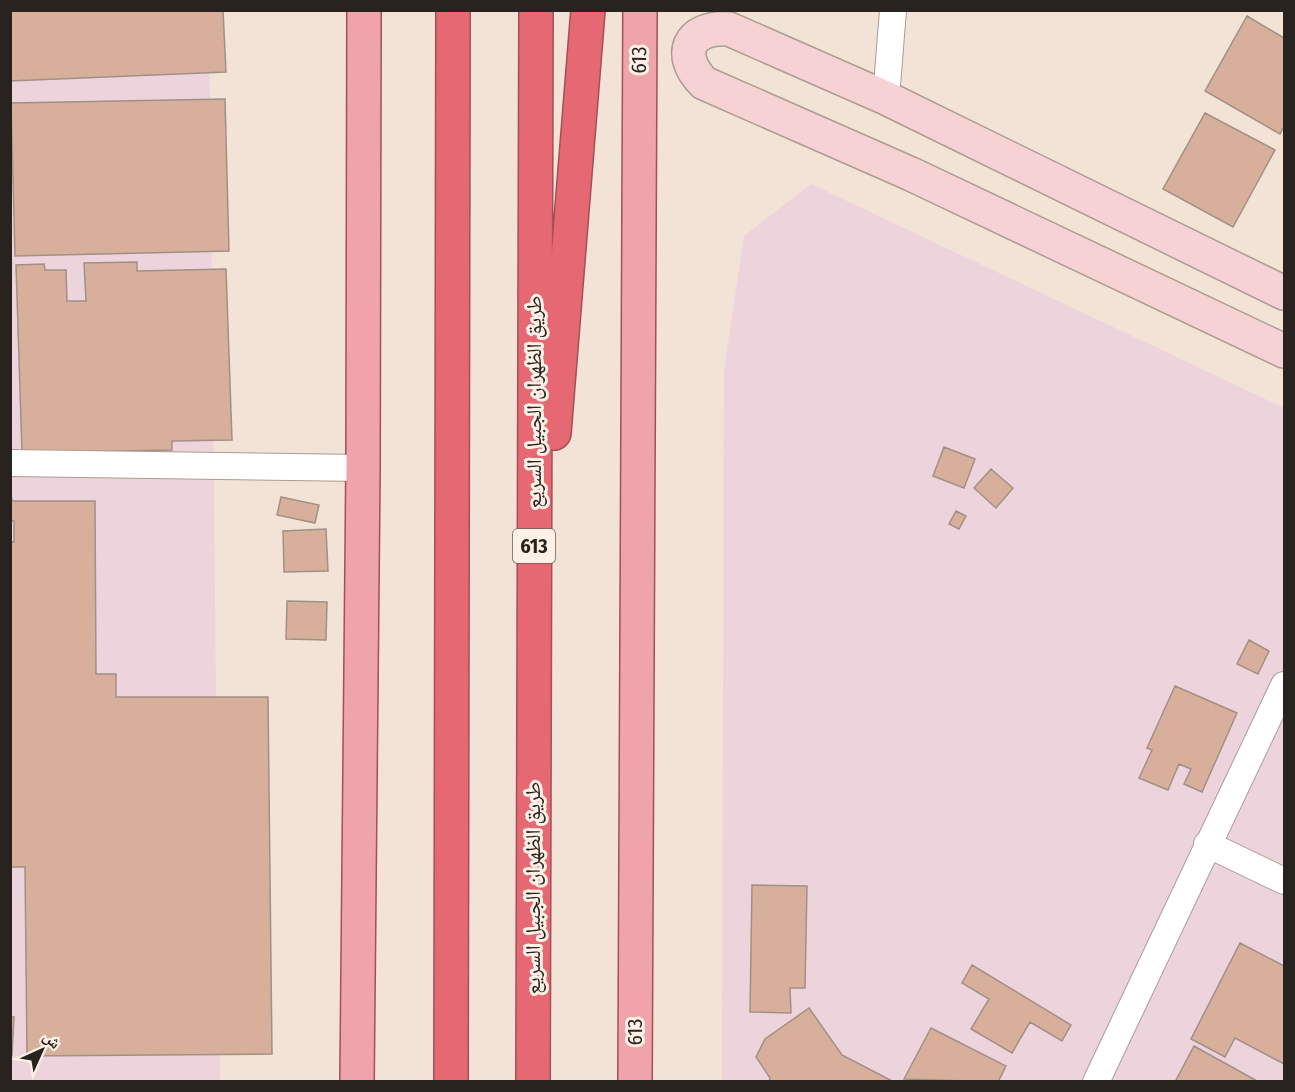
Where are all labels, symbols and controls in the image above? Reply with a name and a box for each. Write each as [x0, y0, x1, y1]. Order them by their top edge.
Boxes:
street label: 613 [626, 46, 652, 74]
street label: طريق الظهران الجبيل السريع [521, 296, 547, 508]
road number: 613 [513, 529, 555, 563]
street label: طريق الظهران الجبيل السريع [520, 782, 546, 994]
street label: 613 [622, 1018, 648, 1046]
north arrow [12, 1020, 72, 1080]
text: ش [40, 1027, 65, 1052]

